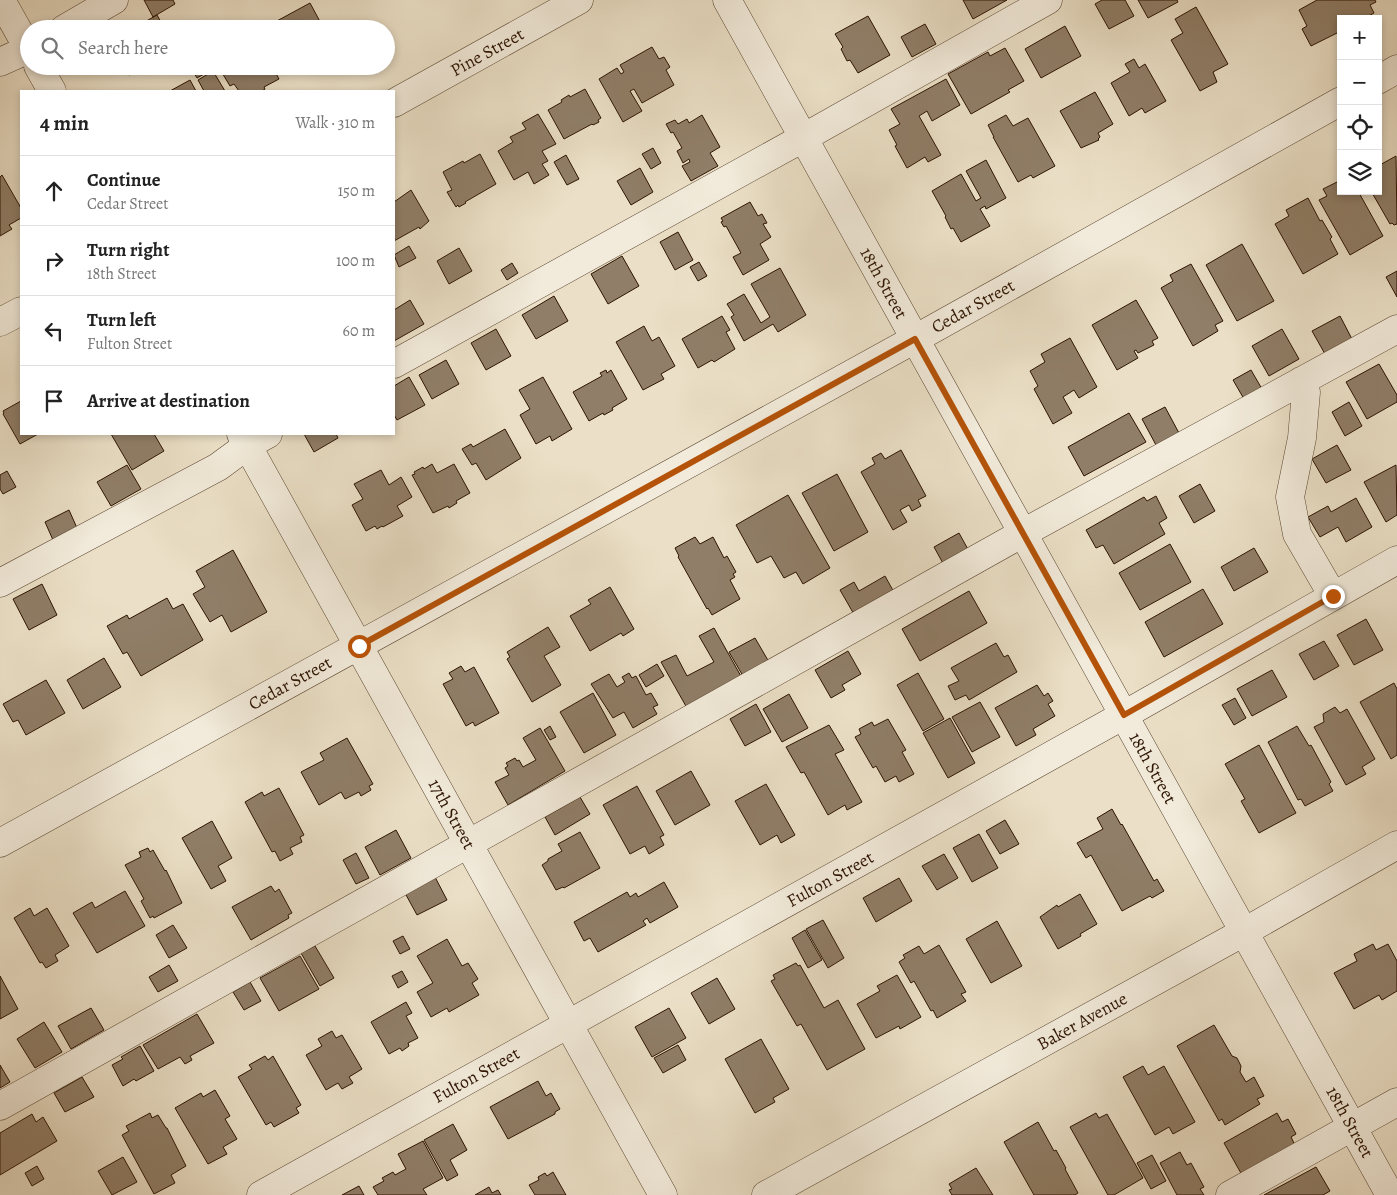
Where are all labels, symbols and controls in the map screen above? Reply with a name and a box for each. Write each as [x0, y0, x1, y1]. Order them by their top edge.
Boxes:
map controls [1337, 15, 1382, 195]
button: + [1337, 15, 1382, 60]
search box [20, 20, 395, 75]
street label: Pine Street [446, 22, 528, 82]
icon: search [38, 34, 66, 62]
text: Search here [78, 35, 168, 61]
button: − [1337, 60, 1382, 105]
button: locate [1337, 105, 1382, 150]
text: 4 min [40, 109, 89, 137]
text: Walk · 310 m [295, 112, 375, 134]
button: layers [1337, 150, 1382, 195]
text: Continue [87, 167, 161, 193]
icon: ahead [40, 177, 68, 205]
text: 150 m [338, 180, 375, 202]
text: Cedar Street [87, 193, 169, 215]
text: Turn right [87, 237, 169, 263]
street label: 18th Street [855, 243, 913, 323]
icon: right [40, 247, 68, 275]
text: 100 m [336, 250, 375, 272]
text: 18th Street [87, 263, 157, 285]
street label: Cedar Street [927, 273, 1019, 339]
text: Turn left [87, 307, 156, 333]
icon: left [40, 317, 68, 345]
text: 60 m [343, 320, 375, 342]
text: Fulton Street [87, 333, 172, 355]
icon: arrive [40, 387, 68, 415]
text: Arrive at destination [87, 388, 250, 414]
route end [1322, 585, 1345, 608]
route start [348, 635, 371, 658]
street label: Cedar Street [244, 650, 336, 716]
street label: 18th Street [1124, 728, 1182, 808]
street label: 17th Street [423, 774, 481, 854]
street label: Fulton Street [782, 845, 878, 913]
street label: Baker Avenue [1033, 986, 1131, 1056]
street label: Fulton Street [428, 1041, 524, 1109]
street label: 18th Street [1321, 1082, 1379, 1162]

